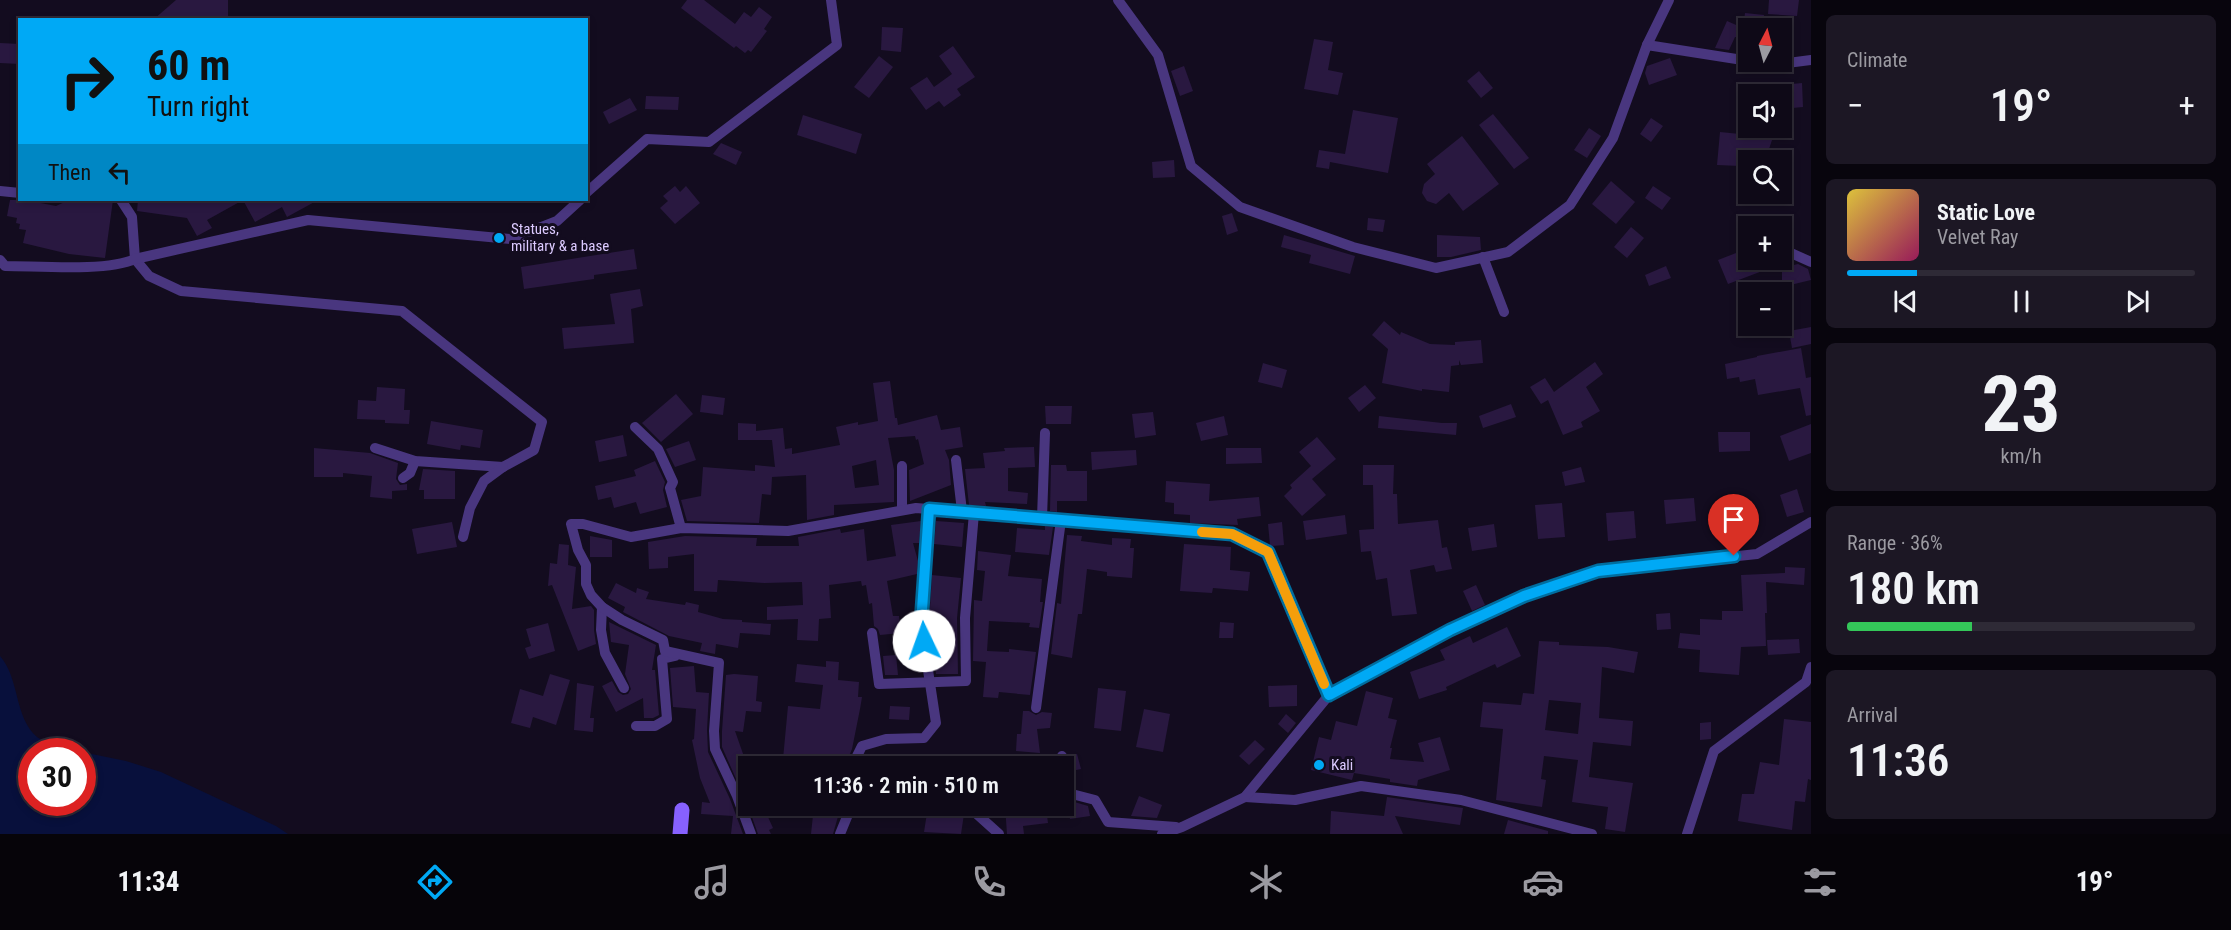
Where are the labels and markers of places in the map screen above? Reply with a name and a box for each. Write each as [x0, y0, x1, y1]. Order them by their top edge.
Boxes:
place label: Statues, military & a base [511, 220, 609, 255]
marker: Statues, military & a base [492, 231, 506, 245]
pin [1708, 494, 1759, 556]
place label: Kali [1331, 756, 1353, 774]
marker: Kali [1312, 758, 1326, 772]

